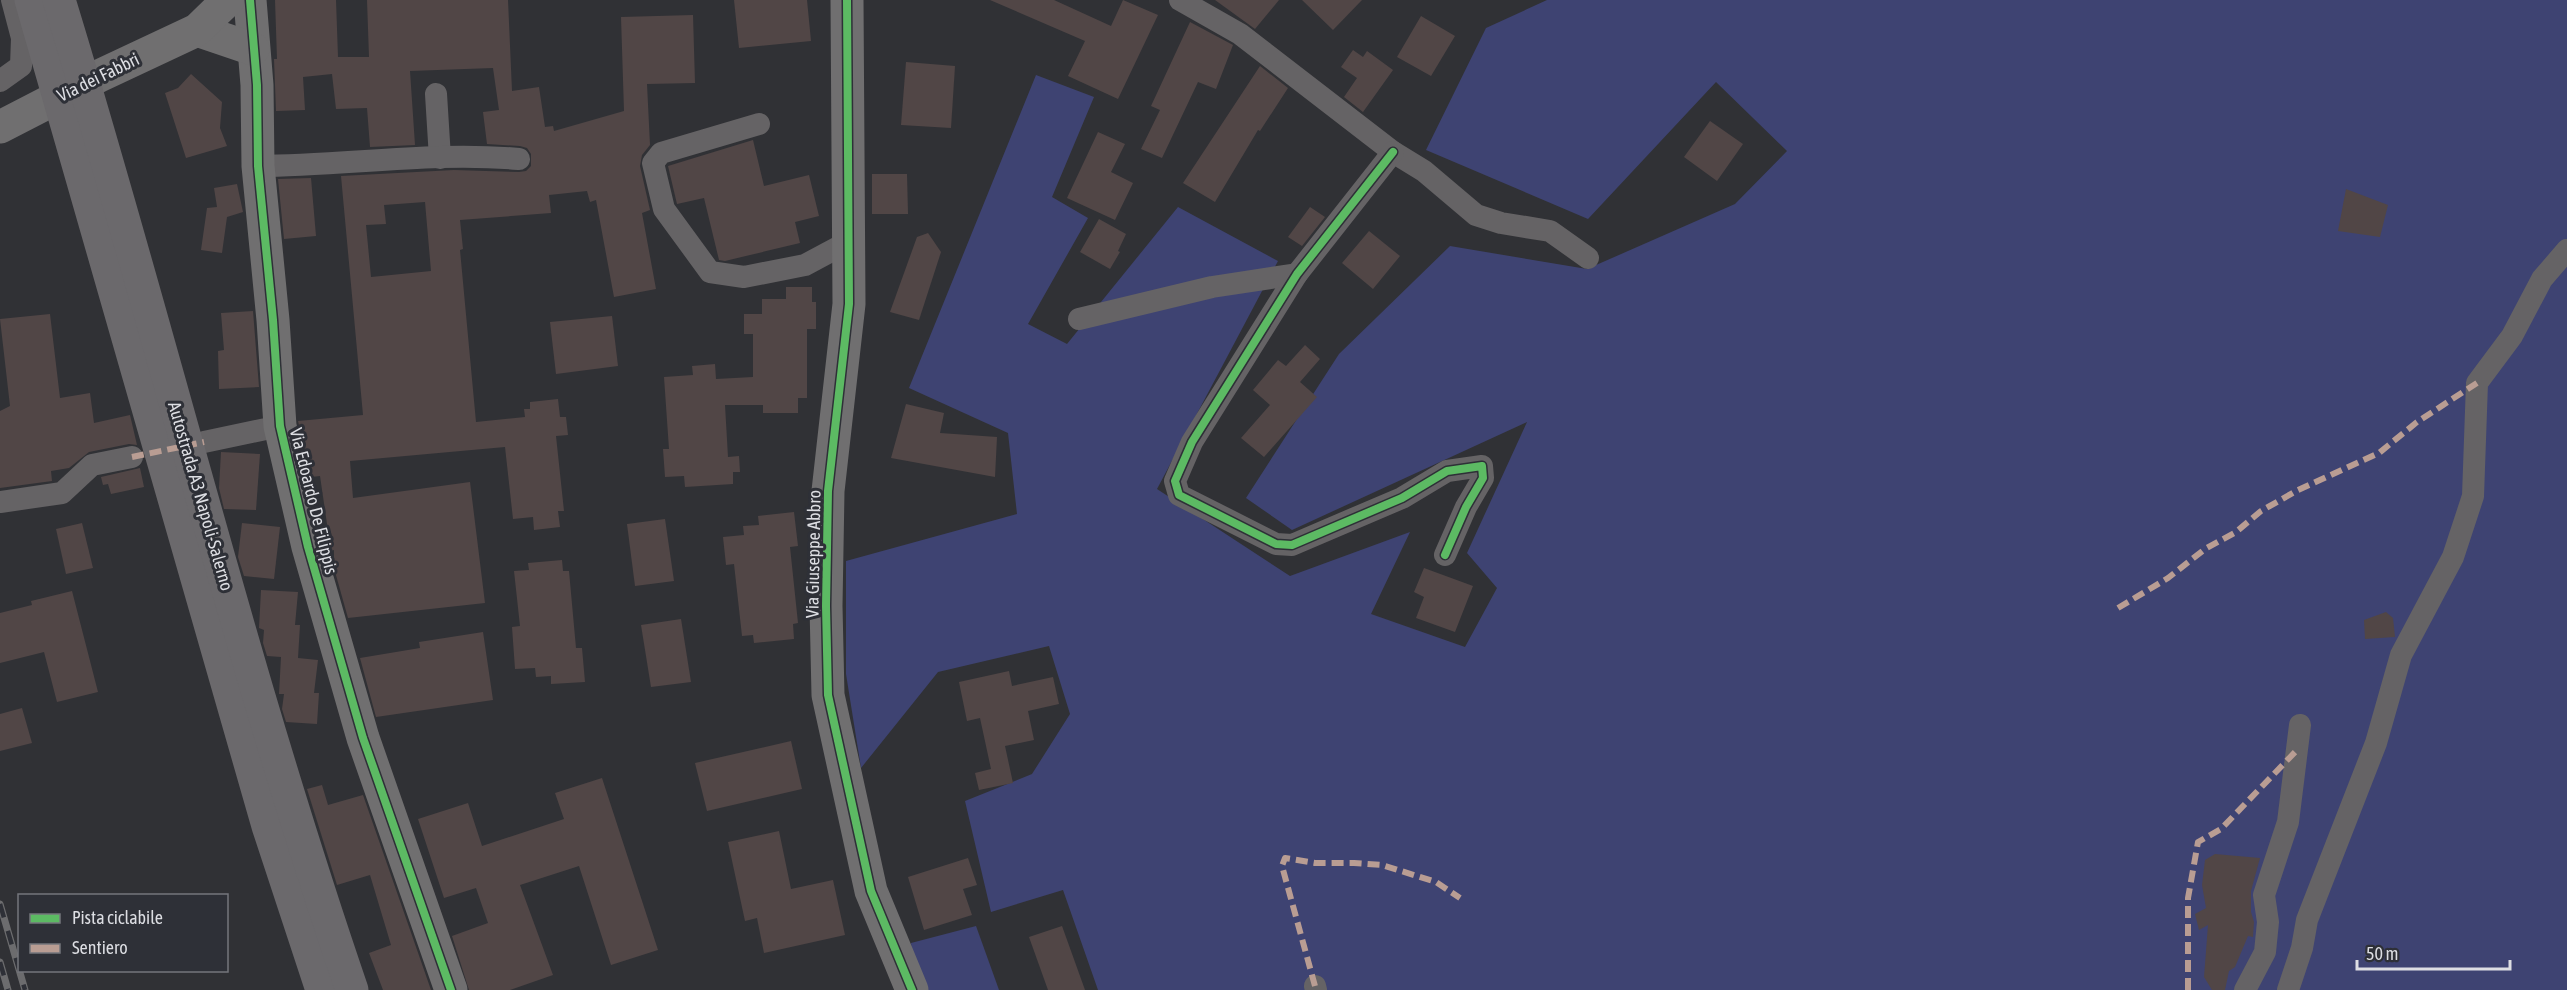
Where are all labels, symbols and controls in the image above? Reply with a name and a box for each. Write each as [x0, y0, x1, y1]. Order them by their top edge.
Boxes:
street label: Via dei Fabbri [53, 48, 143, 106]
street label: Autostrada A3 Napoli-Salerno [164, 399, 238, 593]
street label: Via Edoardo De Filippis [286, 426, 342, 576]
street label: Via Giuseppe Abbro [801, 490, 825, 618]
legend [18, 894, 228, 972]
text: Pista ciclabile [72, 907, 163, 928]
scale bar [2357, 933, 2510, 971]
text: Sentiero [72, 937, 128, 958]
text: 50 m [2366, 943, 2398, 964]

